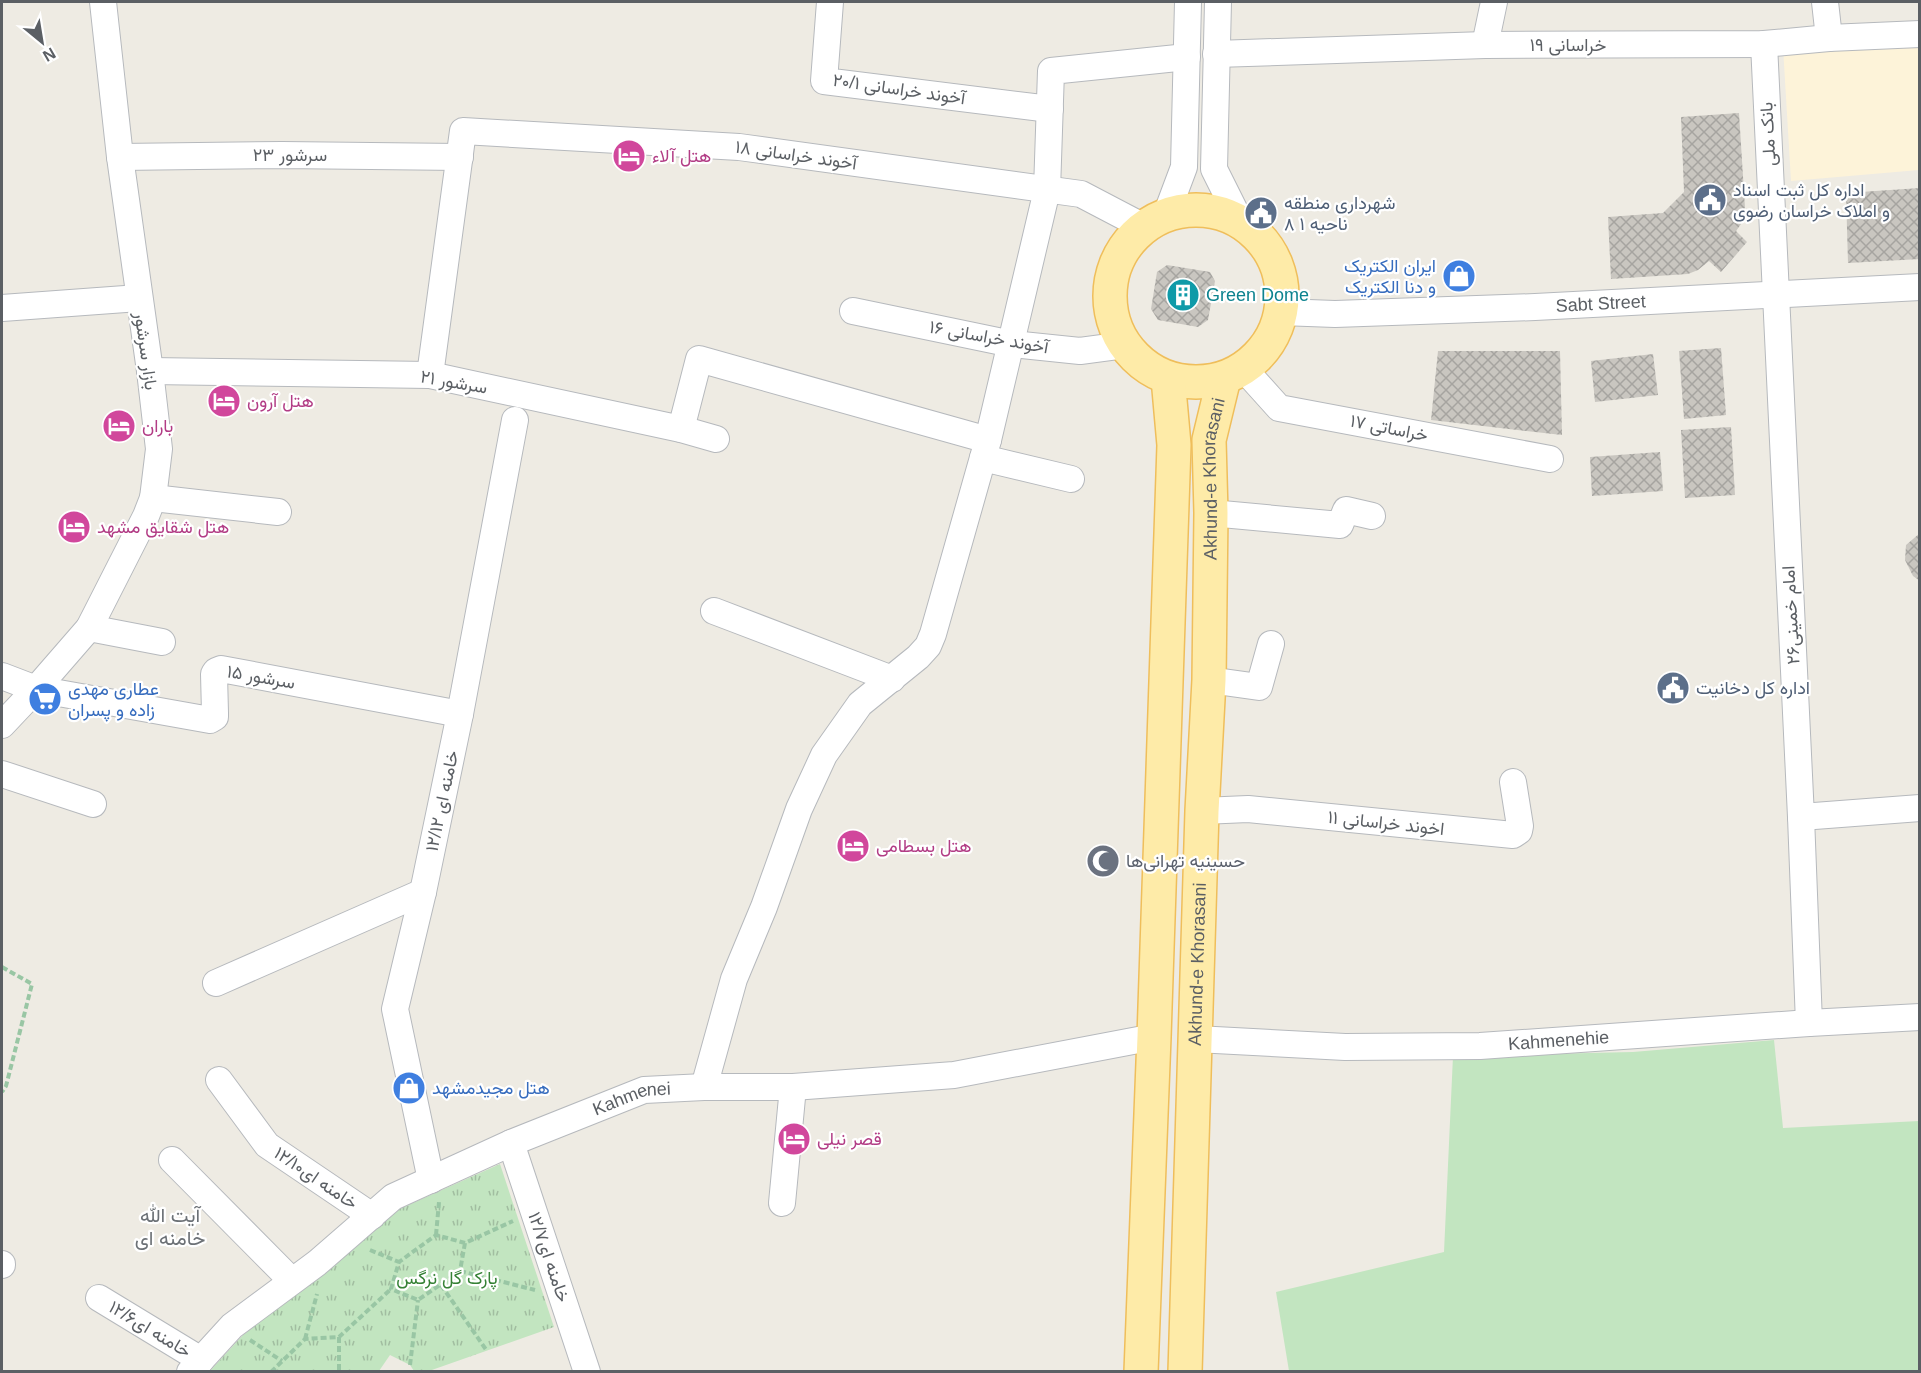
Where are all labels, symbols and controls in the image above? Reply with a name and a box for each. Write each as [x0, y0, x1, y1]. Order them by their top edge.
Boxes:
north arrow [12, 12, 72, 72]
street label: خراسانی ۱۹ [1530, 35, 1606, 56]
text: N [40, 44, 59, 65]
street label: آخوند خراسانی ۲۰/۱ [831, 70, 968, 109]
street label: بانک ملی [1756, 101, 1781, 167]
street label: آخوند خراسانی ۱۸ [734, 137, 860, 175]
hotel icon: هتل آلاء [611, 138, 647, 174]
street label: سرشور ۲۳ [253, 145, 327, 166]
place label: هتل آلاء [652, 146, 711, 167]
place label: اداره کل ثبت اسناد و املاک خراسان رضوی [1733, 180, 1890, 222]
public building icon: اداره کل ثبت اسناد و املاک خراسان رضوی [1692, 182, 1728, 218]
place label: شهرداری منطقه ۸ ناحیه ۱ [1284, 193, 1395, 234]
public building icon: شهرداری منطقه ۸ ناحیه ۱ [1243, 195, 1279, 231]
place label: ایران الکتریک و دنا الکتریک [1344, 256, 1436, 298]
shop icon: ایران الکتریک و دنا الکتریک [1441, 258, 1477, 294]
building icon: Green Dome [1165, 277, 1201, 313]
place label: Green Dome [1206, 285, 1309, 305]
street label: Sabt Street [1555, 291, 1646, 316]
street label: بازار سرشور [130, 310, 161, 391]
street label: آخوند خراسانی ۱۶ [928, 317, 1052, 359]
street label: سرشور ۲۱ [419, 366, 489, 399]
hotel icon: هتل آرون [206, 383, 242, 419]
place label: هتل آرون [247, 391, 314, 412]
street label: Akhund-e Khorasani [1199, 396, 1229, 560]
hotel icon: باران [101, 408, 137, 444]
street label: خراساتی ۱۷ [1348, 411, 1430, 446]
place label: باران [142, 416, 173, 437]
hotel icon: هتل شقایق مشهد [56, 509, 92, 545]
place label: هتل شقایق مشهد [97, 517, 229, 538]
street label: امام خمینی۲۶ [1778, 565, 1806, 665]
street label: سرشور ۱۵ [225, 661, 297, 694]
public building icon: اداره کل دخانیت [1655, 670, 1691, 706]
place label: اداره کل دخانیت [1696, 678, 1810, 699]
place label: عطاری مهدی زاده و پسران [68, 679, 159, 722]
supermarket icon: عطاری مهدی زاده و پسران [27, 681, 63, 717]
street label: خامنه ای ۱۲/۱۲ [422, 749, 463, 854]
street label: اخوند خراسانی ۱۱ [1327, 807, 1445, 840]
hotel icon: هتل بسطامی [835, 828, 871, 864]
place label: هتل بسطامی [876, 836, 971, 857]
mosque icon: حسینیه تهرانی‌ها [1085, 843, 1121, 879]
place label: حسینیه تهرانی‌ها [1126, 851, 1245, 872]
street label: Akhund-e Khorasani [1185, 882, 1210, 1046]
street label: Kahmenehie [1507, 1027, 1610, 1054]
shop icon: هتل مجيدمشهد [391, 1070, 427, 1106]
place label: هتل مجيدمشهد [432, 1078, 550, 1099]
street label: Kahmenei [590, 1079, 671, 1119]
hotel icon: قصر نیلی [776, 1121, 812, 1157]
place label: قصر نیلی [817, 1129, 882, 1150]
street label: خامنه ای۱۲/۱۰ [270, 1143, 361, 1214]
district label: آیت الله خامنه ای [135, 1203, 205, 1250]
street label: خامنه ای۱۲/۷ [523, 1209, 574, 1305]
park label: پارک گل نرگس [396, 1268, 498, 1290]
street label: خامنه ای۱۲/۶ [105, 1297, 195, 1362]

